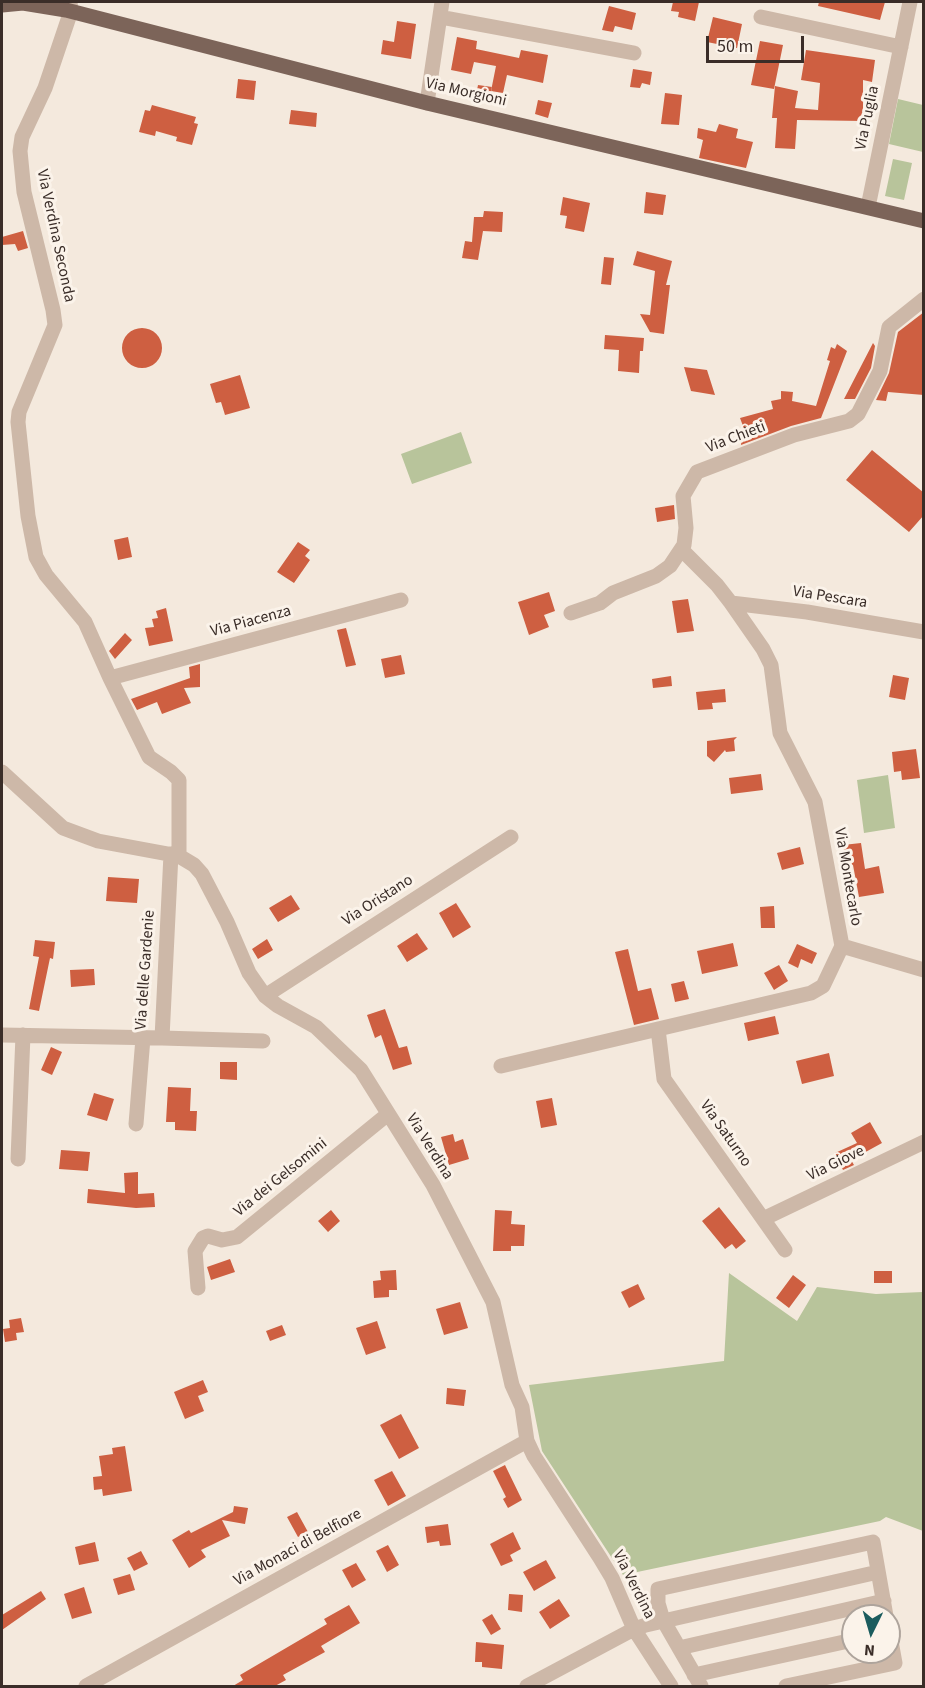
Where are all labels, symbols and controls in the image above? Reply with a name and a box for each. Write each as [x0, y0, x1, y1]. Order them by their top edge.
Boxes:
scale bar [709, 24, 806, 62]
text: 50 m [717, 34, 753, 59]
street label: Via Morgioni [424, 74, 508, 112]
street label: Via Puglia [852, 84, 884, 152]
street label: Via Verdina Seconda [32, 168, 78, 304]
street label: Via Chieti [703, 418, 769, 458]
street label: Via Pescara [791, 583, 869, 613]
street label: Via Piacenza [209, 602, 293, 642]
street label: Via Montecarlo [829, 827, 865, 927]
street label: Via Oristano [339, 871, 417, 931]
street label: Via delle Gardenie [132, 909, 160, 1031]
street label: Via Saturno [695, 1097, 755, 1171]
street label: Via Verdina [401, 1110, 457, 1184]
street label: Via dei Gelsomini [230, 1134, 332, 1222]
street label: Via Giove [804, 1142, 868, 1186]
street label: Via Monaci di Belfiore [231, 1505, 365, 1591]
street label: Via Verdina [608, 1547, 658, 1623]
north arrow [841, 1604, 901, 1664]
text: N [863, 1639, 876, 1661]

